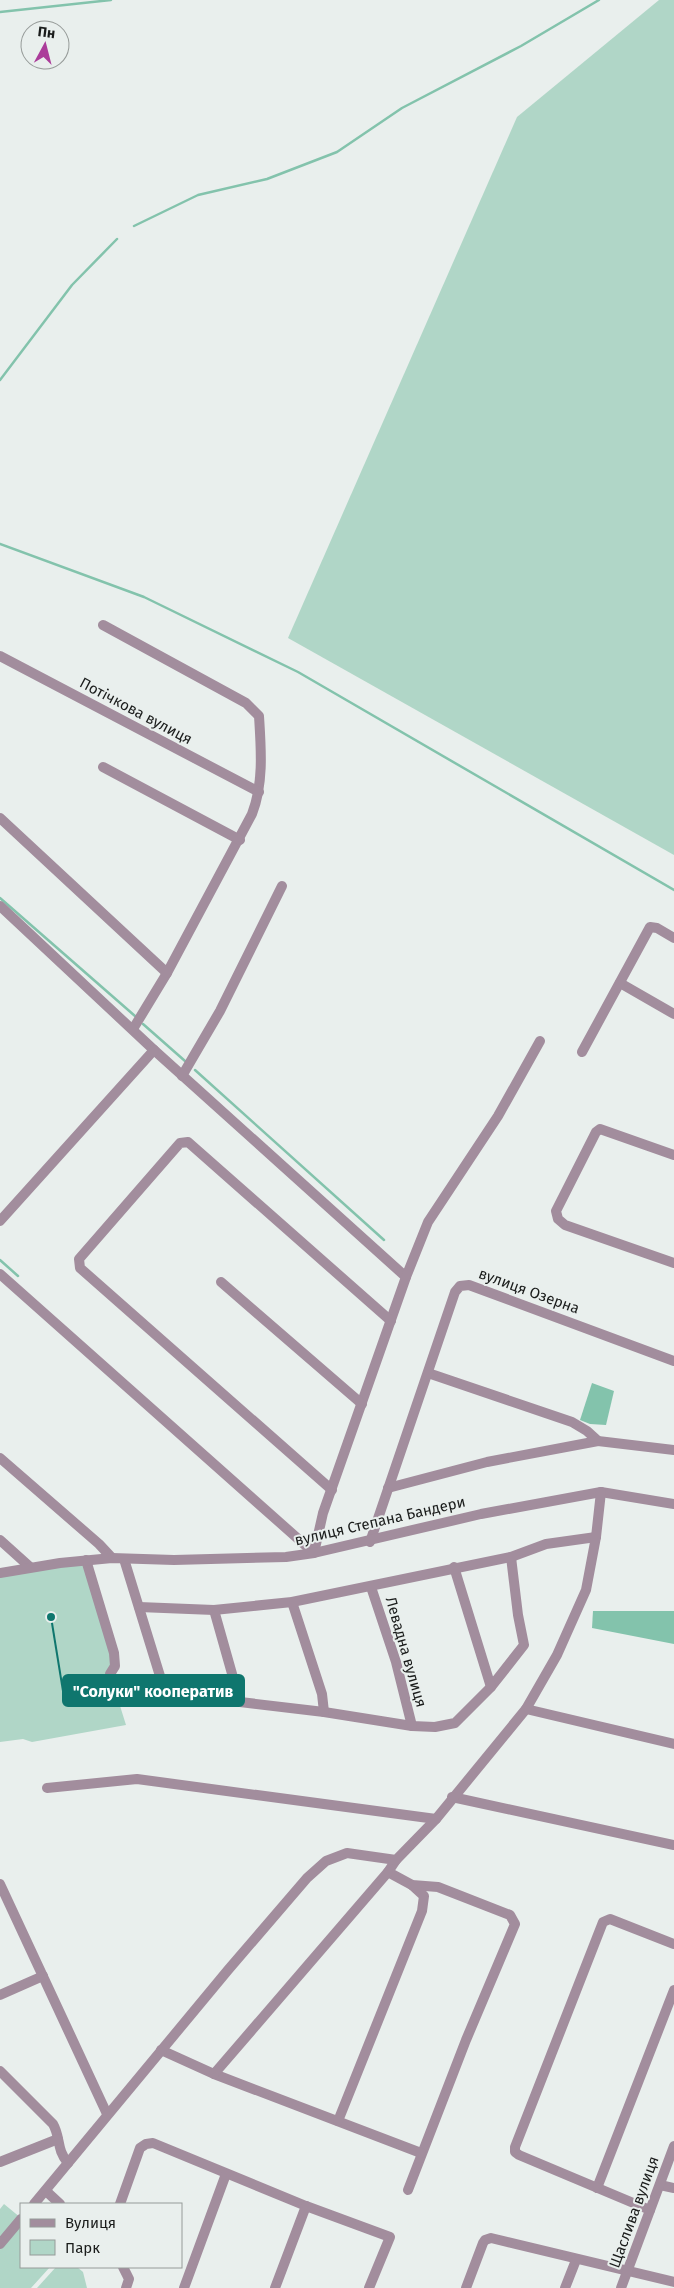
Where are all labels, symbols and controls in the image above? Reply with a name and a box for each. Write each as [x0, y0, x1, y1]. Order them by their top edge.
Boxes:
north arrow [20, 20, 70, 70]
text: Пн [37, 23, 56, 42]
street label: Потічкова вулиця [77, 674, 195, 748]
street label: вулиця Озерна [476, 1264, 582, 1318]
street label: вулиця Степана Бандери [293, 1493, 467, 1549]
street label: Левадна вулиця [382, 1595, 430, 1709]
callout: "Солуки" кооператив [63, 1675, 244, 1706]
text: "Солуки" кооператив [73, 1682, 233, 1701]
street label: Щаслива вулиця [605, 2154, 663, 2270]
legend [20, 2203, 182, 2268]
text: Вулиця [65, 2214, 116, 2232]
text: Парк [65, 2239, 100, 2257]

